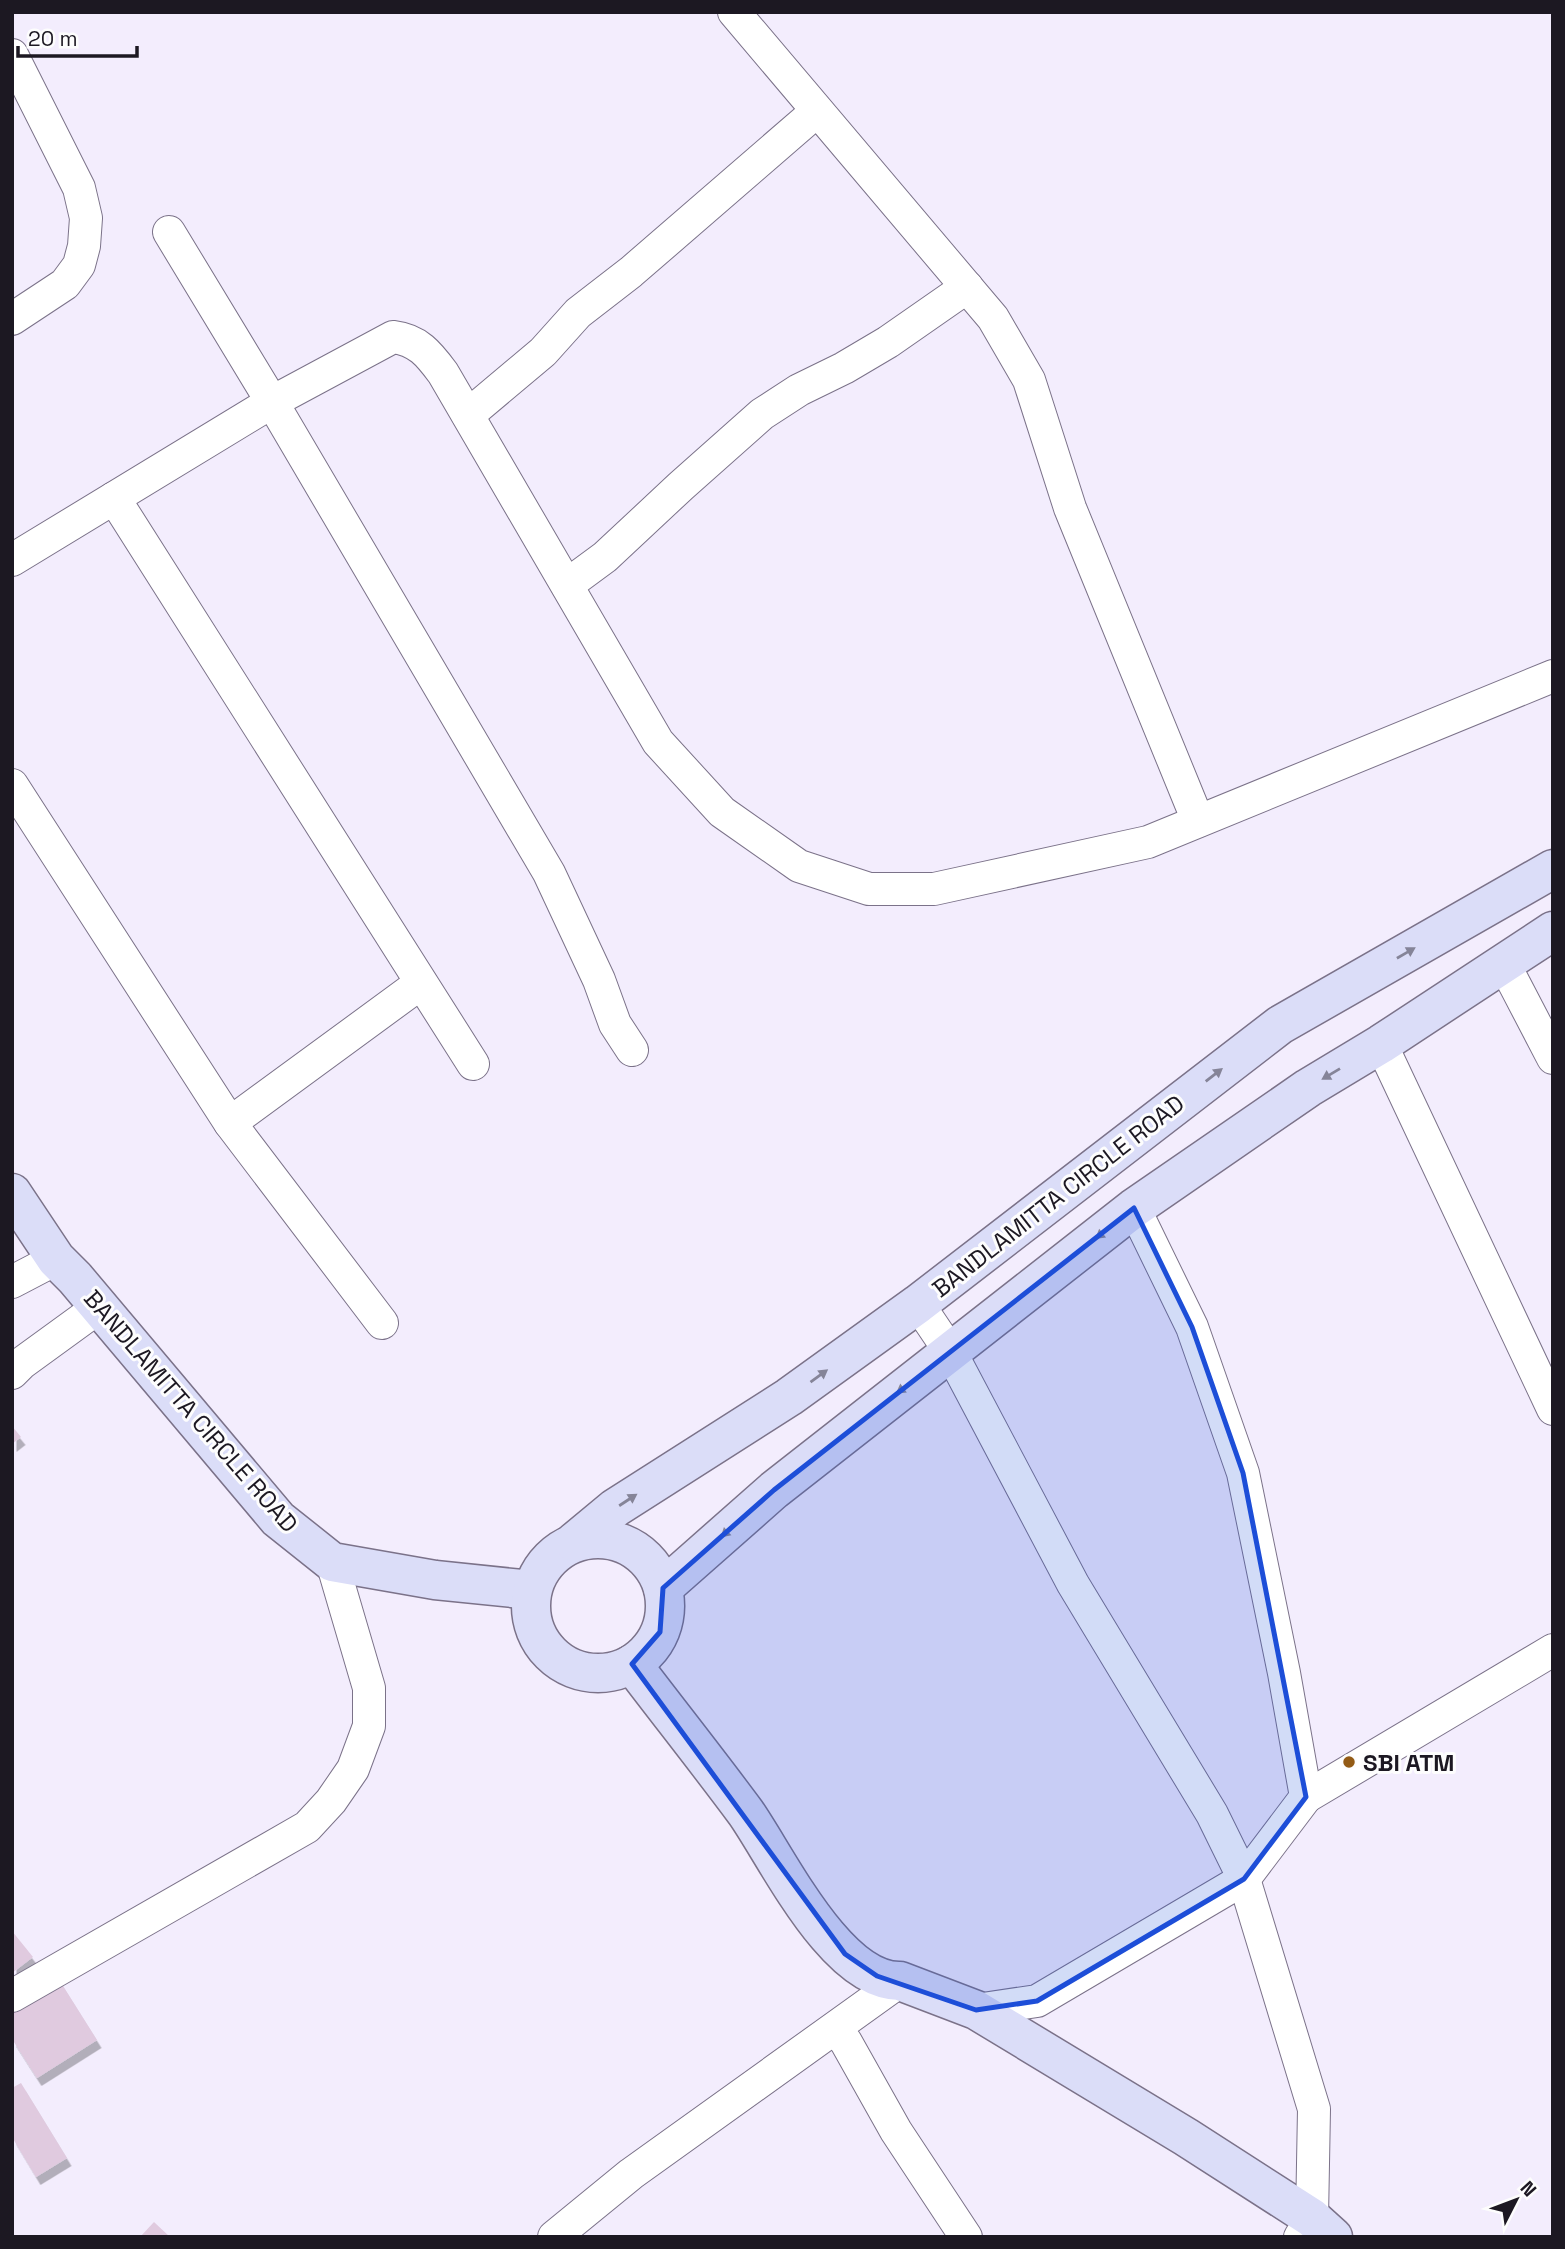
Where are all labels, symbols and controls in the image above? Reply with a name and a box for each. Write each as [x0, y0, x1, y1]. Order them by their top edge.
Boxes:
scale bar [18, 14, 136, 58]
text: 20 m [28, 25, 78, 52]
one-way arrow [1396, 947, 1415, 959]
one-way arrow [1205, 1068, 1223, 1083]
one-way arrow [1321, 1068, 1340, 1081]
street label: BANDLAMITTA CIRCLE ROAD [926, 1088, 1190, 1304]
one-way arrow [1095, 1224, 1113, 1239]
street label: BANDLAMITTA CIRCLE ROAD [77, 1283, 305, 1539]
one-way arrow [810, 1369, 828, 1383]
one-way arrow [896, 1379, 914, 1393]
one-way arrow [619, 1494, 638, 1507]
one-way arrow [720, 1522, 737, 1537]
place label: SBI ATM [1363, 1747, 1455, 1778]
marker: SBI ATM [1341, 1754, 1357, 1770]
north arrow [1481, 2165, 1551, 2235]
text: N [1515, 2176, 1542, 2202]

